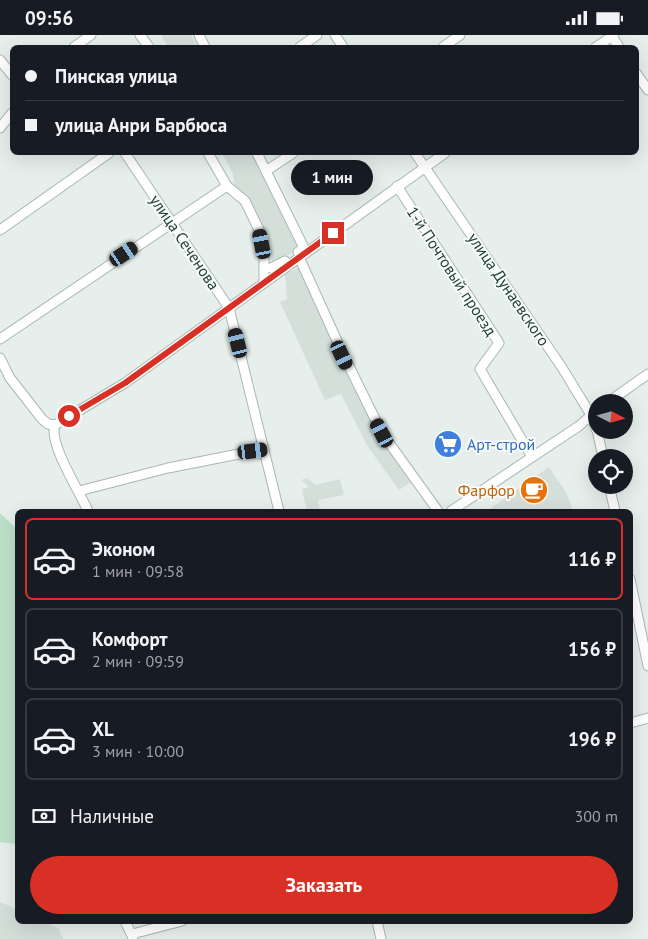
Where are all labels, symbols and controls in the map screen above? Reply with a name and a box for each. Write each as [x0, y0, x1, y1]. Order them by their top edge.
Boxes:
text: 09:56 [25, 6, 73, 30]
text: Пинская улица [55, 64, 177, 88]
text: улица Анри Барбюса [55, 113, 227, 137]
callout: 1 мин [292, 161, 374, 195]
text: 1 мин [311, 167, 353, 187]
street label: улица Сеченова [146, 190, 224, 294]
street label: 1-й Почтовый проезд [403, 203, 502, 340]
route end [322, 222, 344, 244]
car [251, 228, 272, 260]
street label: улица Дунаевского [464, 228, 554, 350]
car [107, 239, 140, 269]
car [227, 327, 248, 359]
car [328, 338, 355, 372]
north arrow [588, 394, 632, 439]
map controls [588, 394, 633, 494]
route start [58, 405, 80, 427]
car [368, 416, 395, 450]
supermarket icon: Арт-строй [433, 429, 463, 459]
place label: Арт-строй [467, 434, 535, 454]
car [237, 442, 268, 460]
button: locate [588, 449, 633, 494]
cafe icon: Фарфор [519, 475, 549, 505]
place label: Фарфор [458, 480, 515, 500]
icon: car [32, 537, 77, 582]
text: Эконом [92, 537, 155, 561]
text: 116 ₽ [568, 547, 616, 571]
text: 1 мин · 09:58 [92, 561, 184, 581]
icon: car [32, 627, 77, 672]
text: Комфорт [92, 627, 168, 651]
text: 156 ₽ [568, 637, 616, 661]
text: 2 мин · 09:59 [92, 651, 184, 671]
icon: car [32, 717, 77, 762]
text: XL [92, 717, 114, 741]
text: 196 ₽ [568, 727, 616, 751]
text: 3 мин · 10:00 [92, 741, 184, 761]
icon: cash [30, 802, 58, 830]
text: Наличные [70, 804, 154, 828]
text: 300 m [575, 806, 618, 826]
button: Заказать [30, 856, 618, 914]

